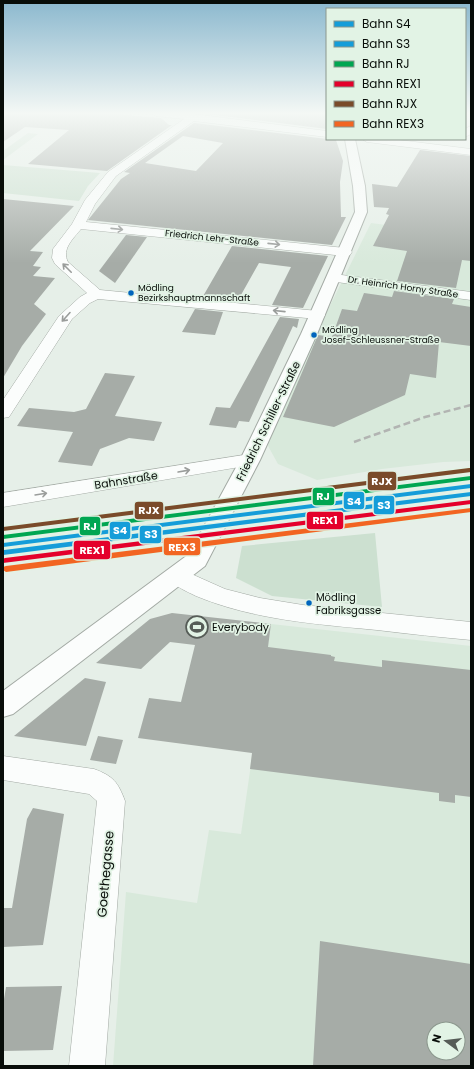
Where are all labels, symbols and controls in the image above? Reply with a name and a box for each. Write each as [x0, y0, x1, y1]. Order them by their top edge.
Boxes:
legend [326, 8, 466, 140]
text: Bahn S4 [362, 15, 411, 32]
text: Bahn S3 [362, 35, 410, 52]
text: Bahn RJ [362, 55, 410, 72]
text: Bahn REX1 [362, 75, 421, 92]
text: Bahn RJX [362, 95, 417, 112]
text: Bahn REX3 [362, 115, 424, 132]
one-way arrow [110, 225, 123, 232]
street label: Friedrich Lehr-Straße [165, 227, 260, 249]
one-way arrow [267, 241, 280, 248]
one-way arrow [62, 263, 72, 273]
street label: Dr. Heinrich Horny Straße [347, 273, 459, 301]
place label: Mödling Bezirkshauptmannschaft [138, 282, 250, 304]
marker: Mödling Bezirkshauptmannschaft [126, 288, 136, 298]
one-way arrow [273, 307, 286, 314]
one-way arrow [62, 312, 71, 322]
place label: Mödling Josef-Schleussner-Straße [322, 324, 440, 346]
marker: Mödling Josef-Schleussner-Straße [309, 330, 319, 340]
street label: Friedrich Schiller-Straße [232, 358, 304, 484]
street label: Bahnstraße [93, 467, 159, 493]
one-way arrow [177, 467, 190, 475]
line badge: RJX [367, 471, 397, 491]
text: RJX [371, 473, 393, 489]
line badge: RJ [312, 487, 335, 506]
text: RJ [316, 488, 330, 504]
one-way arrow [35, 490, 48, 498]
line badge: S4 [343, 491, 365, 510]
text: S4 [347, 493, 362, 509]
line badge: S3 [373, 495, 395, 515]
text: S3 [377, 497, 391, 513]
line badge: RJX [134, 501, 164, 520]
text: RJX [138, 502, 160, 518]
line badge: REX1 [306, 511, 344, 530]
text: REX1 [312, 512, 338, 528]
line badge: RJ [79, 516, 101, 536]
text: RJ [83, 518, 97, 534]
line badge: S4 [109, 521, 131, 540]
text: S4 [113, 522, 128, 538]
line badge: S3 [139, 525, 162, 544]
text: S3 [144, 526, 158, 542]
line badge: REX3 [163, 537, 201, 556]
text: REX3 [168, 539, 196, 555]
line badge: REX1 [73, 540, 111, 560]
text: REX1 [79, 542, 105, 558]
place label: Mödling Fabriksgasse [316, 590, 381, 618]
marker: Mödling Fabriksgasse [304, 598, 314, 608]
sports icon: Everybody [184, 614, 210, 640]
place label: Everybody [212, 619, 270, 635]
street label: Goethegasse [92, 830, 119, 918]
north arrow [426, 1021, 466, 1061]
text: N [428, 1032, 445, 1044]

